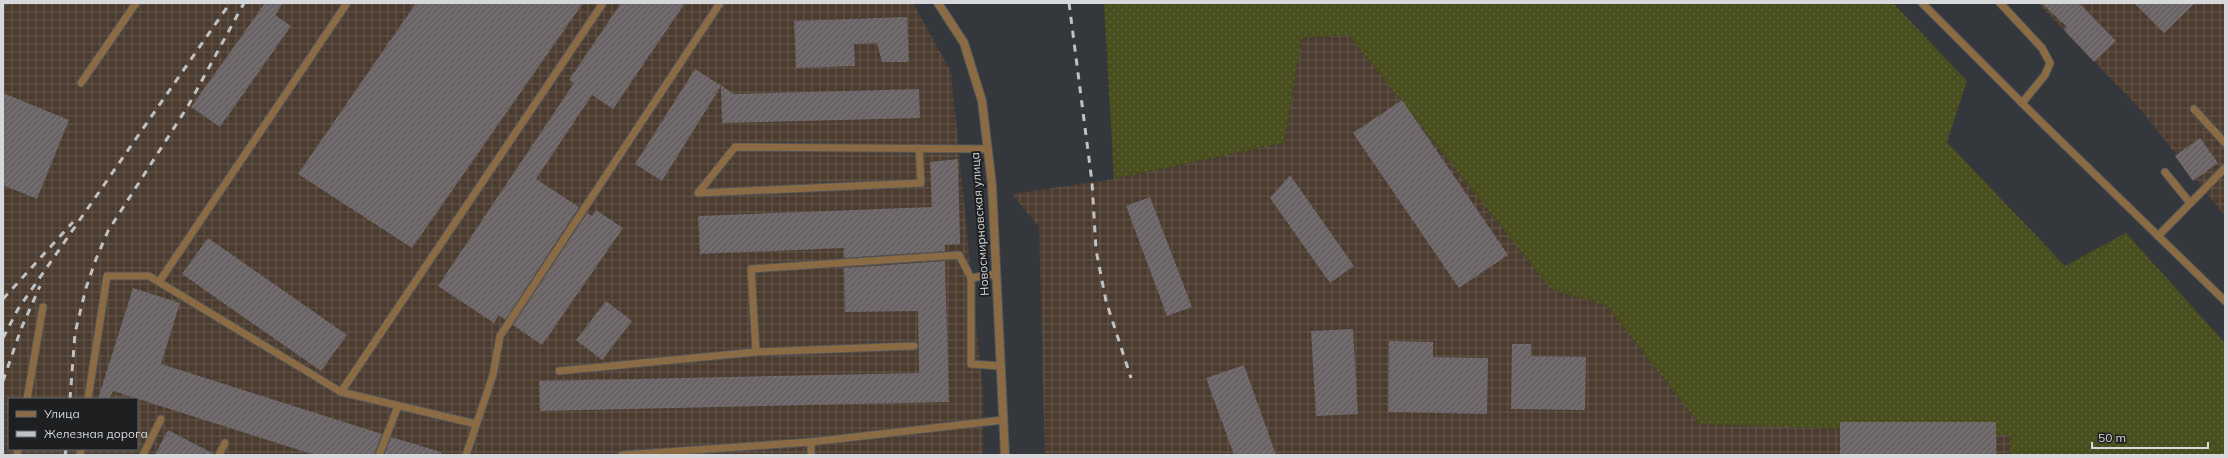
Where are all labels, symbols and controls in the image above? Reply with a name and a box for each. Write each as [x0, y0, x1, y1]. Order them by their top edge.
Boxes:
street label: Новосмирновская улица [967, 152, 992, 296]
legend [8, 398, 138, 450]
text: Улица [43, 406, 80, 421]
scale bar [2092, 424, 2208, 450]
text: Железная дорога [44, 426, 148, 441]
text: 50 m [2098, 430, 2126, 445]

